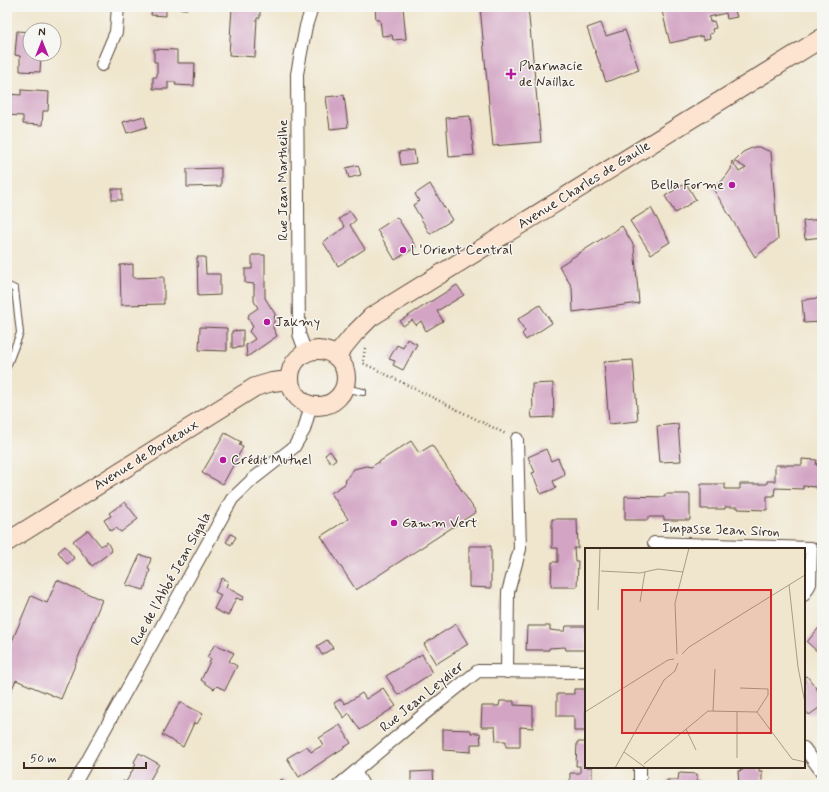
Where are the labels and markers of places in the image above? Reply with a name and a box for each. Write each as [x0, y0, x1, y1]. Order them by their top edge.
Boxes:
place label: Pharmacie de Naillac [519, 57, 583, 91]
marker: Pharmacie de Naillac [506, 69, 516, 79]
place label: Bella Forme [651, 176, 724, 194]
marker: Bella Forme [727, 180, 737, 190]
place label: L'Orient Central [411, 241, 513, 259]
marker: L'Orient Central [398, 245, 408, 255]
place label: Jakmy [275, 313, 320, 331]
marker: Jakmy [262, 317, 272, 327]
place label: Crédit Mutuel [231, 451, 312, 469]
marker: Crédit Mutuel [218, 455, 228, 465]
place label: Gamm Vert [402, 514, 478, 532]
marker: Gamm Vert [389, 518, 399, 528]

